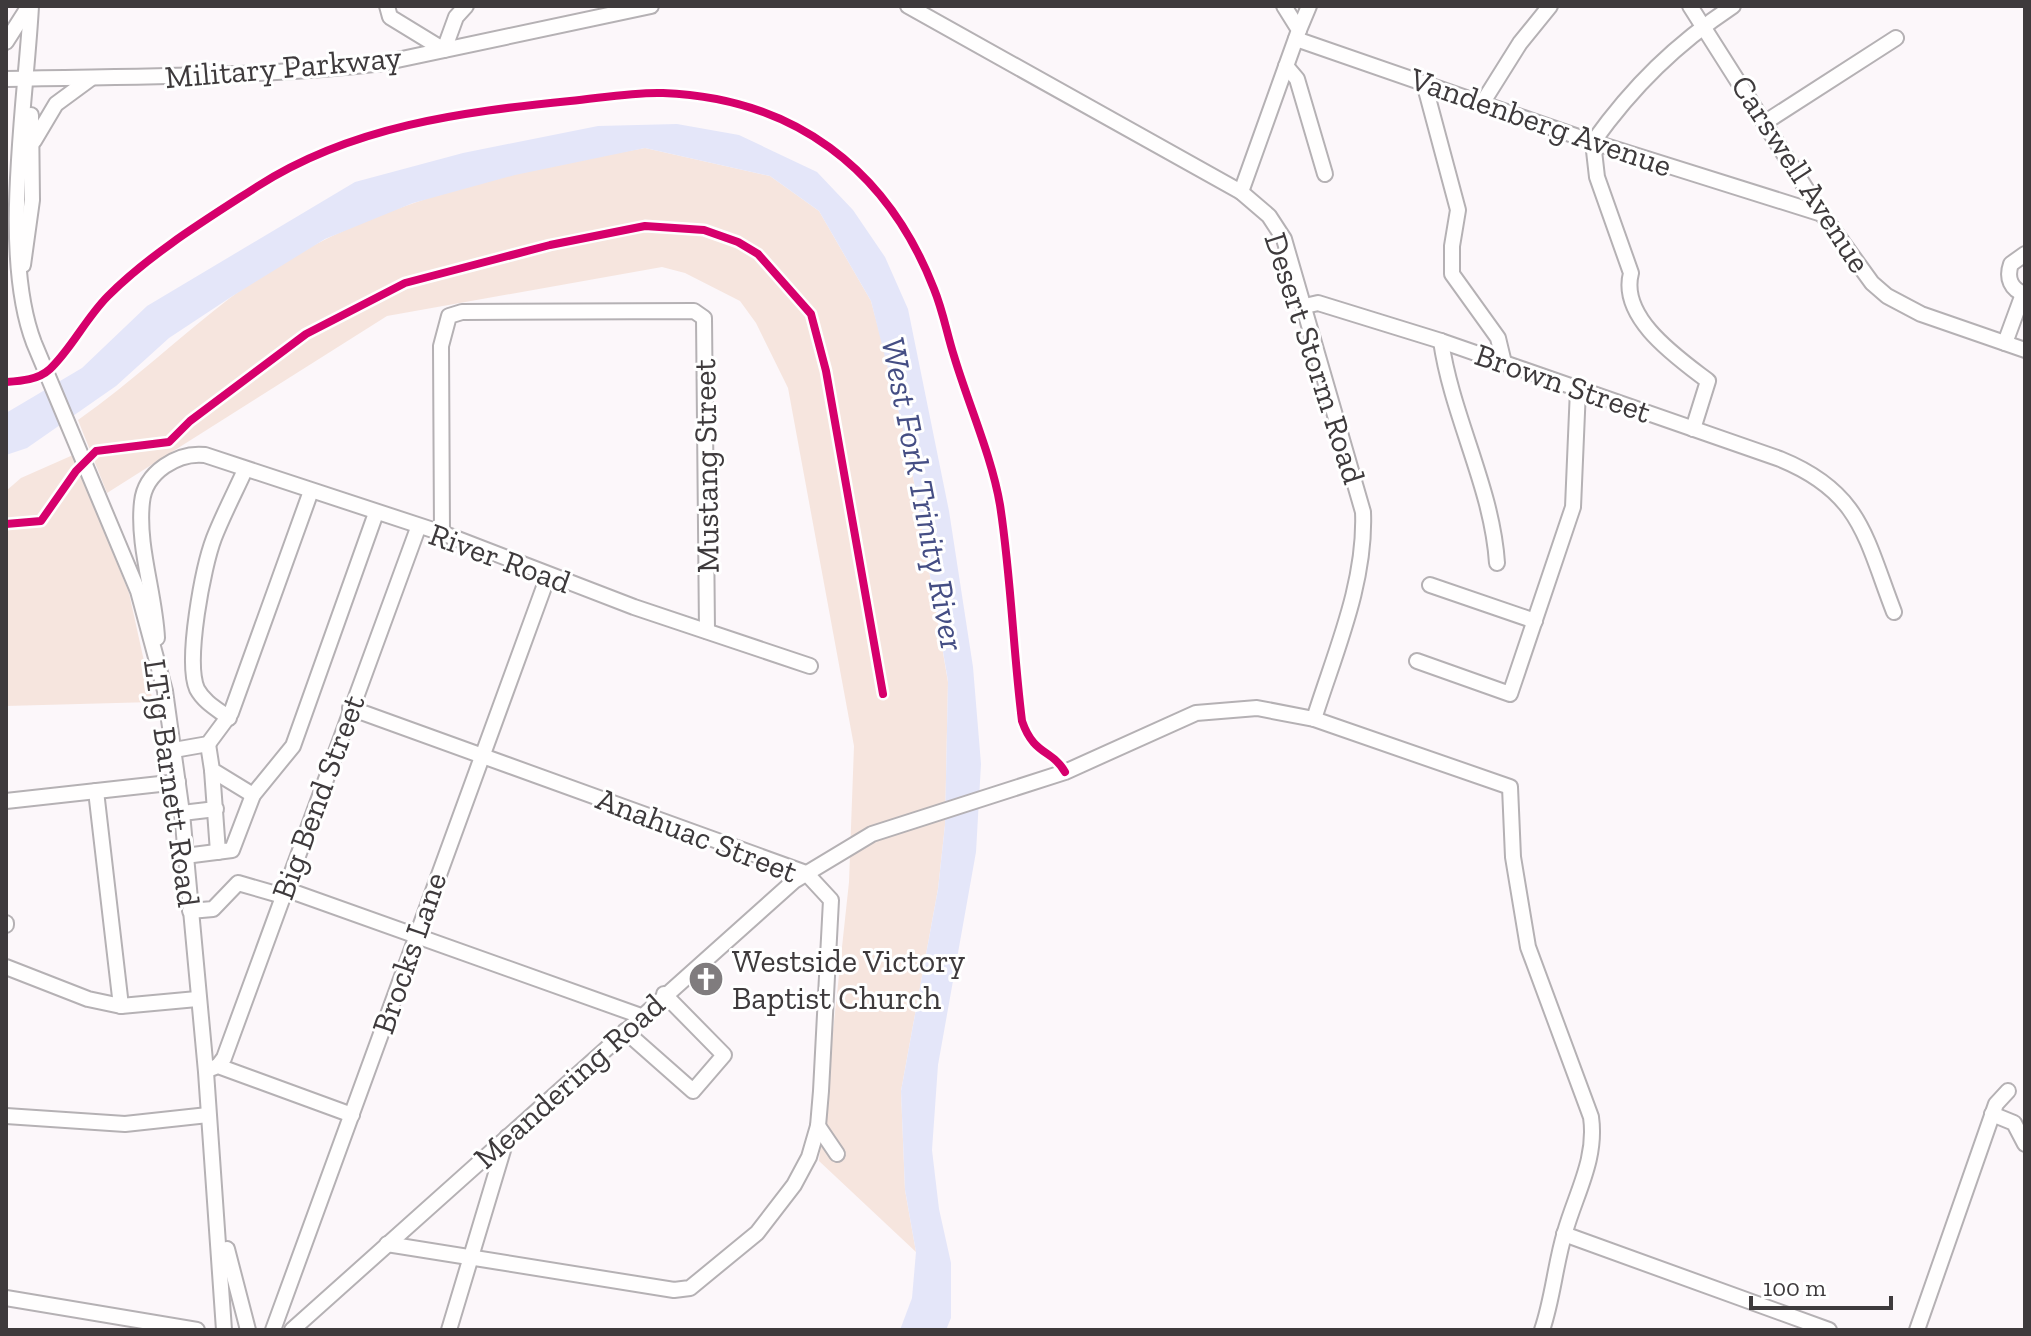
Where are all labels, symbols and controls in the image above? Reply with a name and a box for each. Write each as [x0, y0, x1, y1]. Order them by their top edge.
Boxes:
street label: Military Parkway [163, 38, 404, 96]
street label: Vandenberg Avenue [1404, 59, 1677, 185]
street label: Carswell Avenue [1723, 68, 1879, 280]
street label: Desert Storm Road [1256, 228, 1374, 489]
water label: West Fork Trinity River [873, 334, 974, 654]
street label: Brown Street [1470, 335, 1656, 431]
street label: Mustang Street [685, 358, 727, 573]
street label: River Road [424, 515, 576, 601]
street label: LTjg Barnett Road [136, 657, 208, 910]
street label: Big Bend Street [263, 689, 373, 904]
street label: Anahuac Street [591, 779, 803, 891]
street label: Brocks Lane [364, 867, 454, 1039]
place label: Westside Victory Baptist Church [732, 942, 966, 1017]
church icon: Westside Victory Baptist Church [687, 960, 725, 998]
street label: Meandering Road [466, 985, 672, 1177]
scale bar [1751, 1260, 1891, 1310]
text: 100 m [1763, 1273, 1826, 1302]

